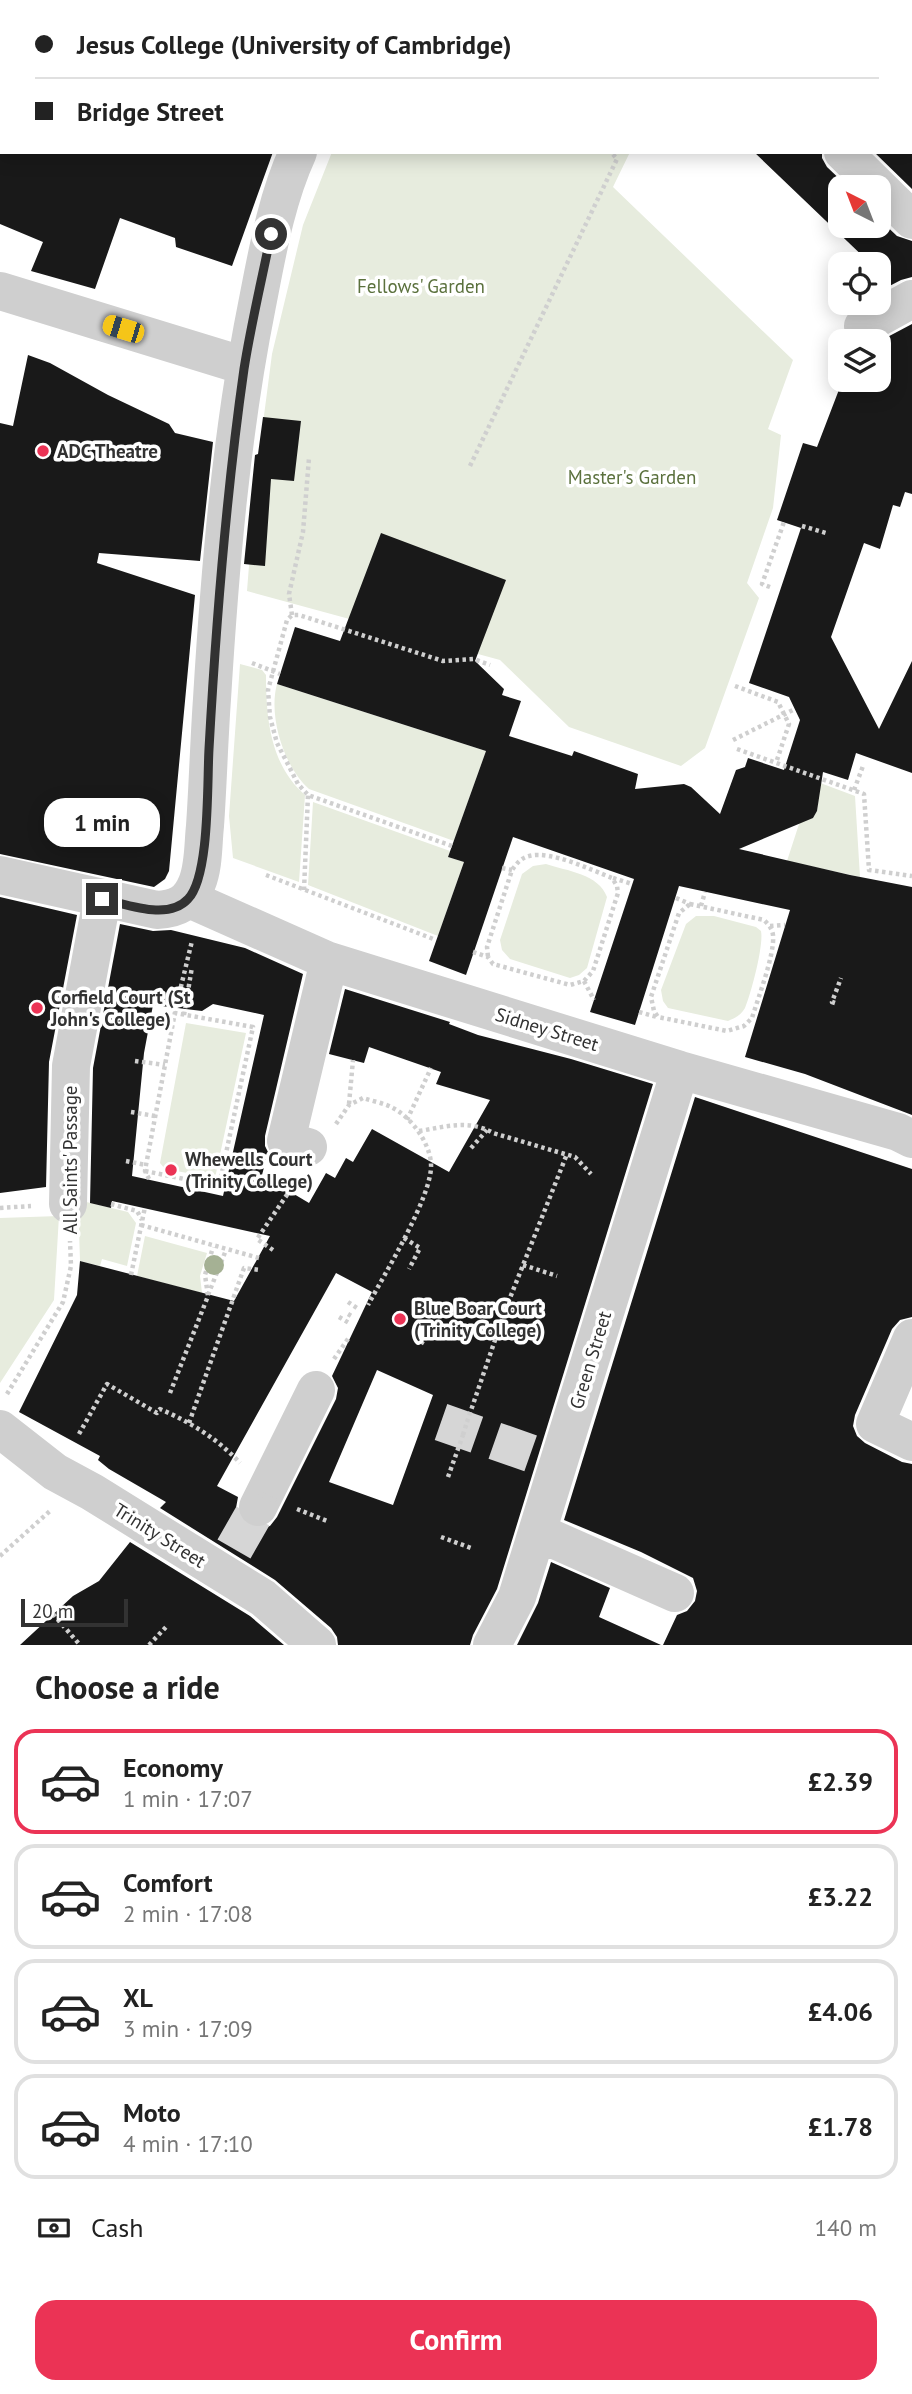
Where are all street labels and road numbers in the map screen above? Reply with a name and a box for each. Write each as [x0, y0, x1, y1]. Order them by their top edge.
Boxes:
street label: Sidney Street [492, 1002, 602, 1056]
street label: All Saints' Passage [58, 1085, 82, 1235]
street label: Green Street [564, 1308, 616, 1412]
street label: Trinity Street [110, 1497, 211, 1573]

